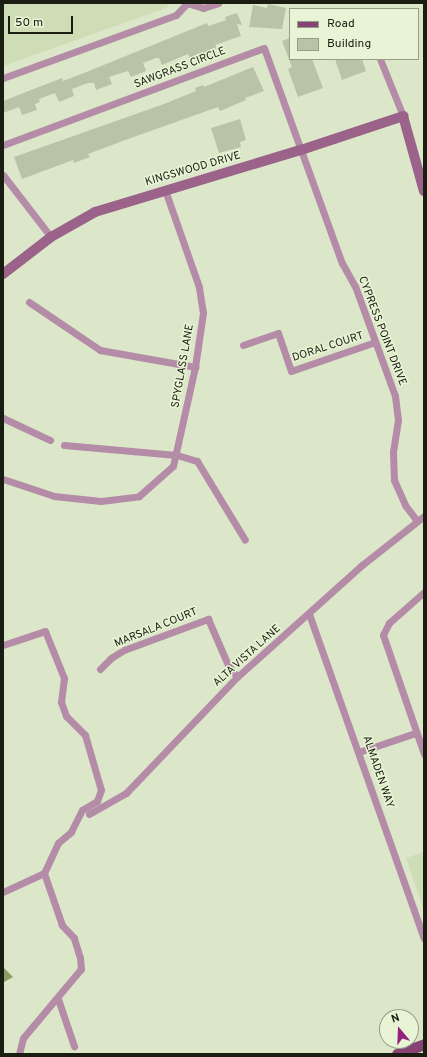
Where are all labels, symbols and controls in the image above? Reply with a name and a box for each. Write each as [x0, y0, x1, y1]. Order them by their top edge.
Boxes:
scale bar [10, 8, 75, 34]
legend [289, 8, 419, 60]
text: 50 m [15, 15, 43, 31]
text: Road [327, 16, 355, 32]
text: Building [327, 36, 371, 52]
street label: SAWGRASS CIRCLE [132, 44, 228, 92]
street label: KINGSWOOD DRIVE [144, 149, 242, 189]
street label: CYPRESS POINT DRIVE [355, 274, 409, 388]
street label: SPYGLASS LANE [169, 323, 197, 409]
street label: DORAL COURT [291, 329, 365, 365]
street label: MARSALA COURT [112, 605, 200, 651]
street label: ALTA VISTA LANE [210, 622, 284, 690]
street label: ALMADEN WAY [359, 734, 397, 810]
north arrow [379, 1009, 419, 1049]
text: N [389, 1011, 401, 1027]

